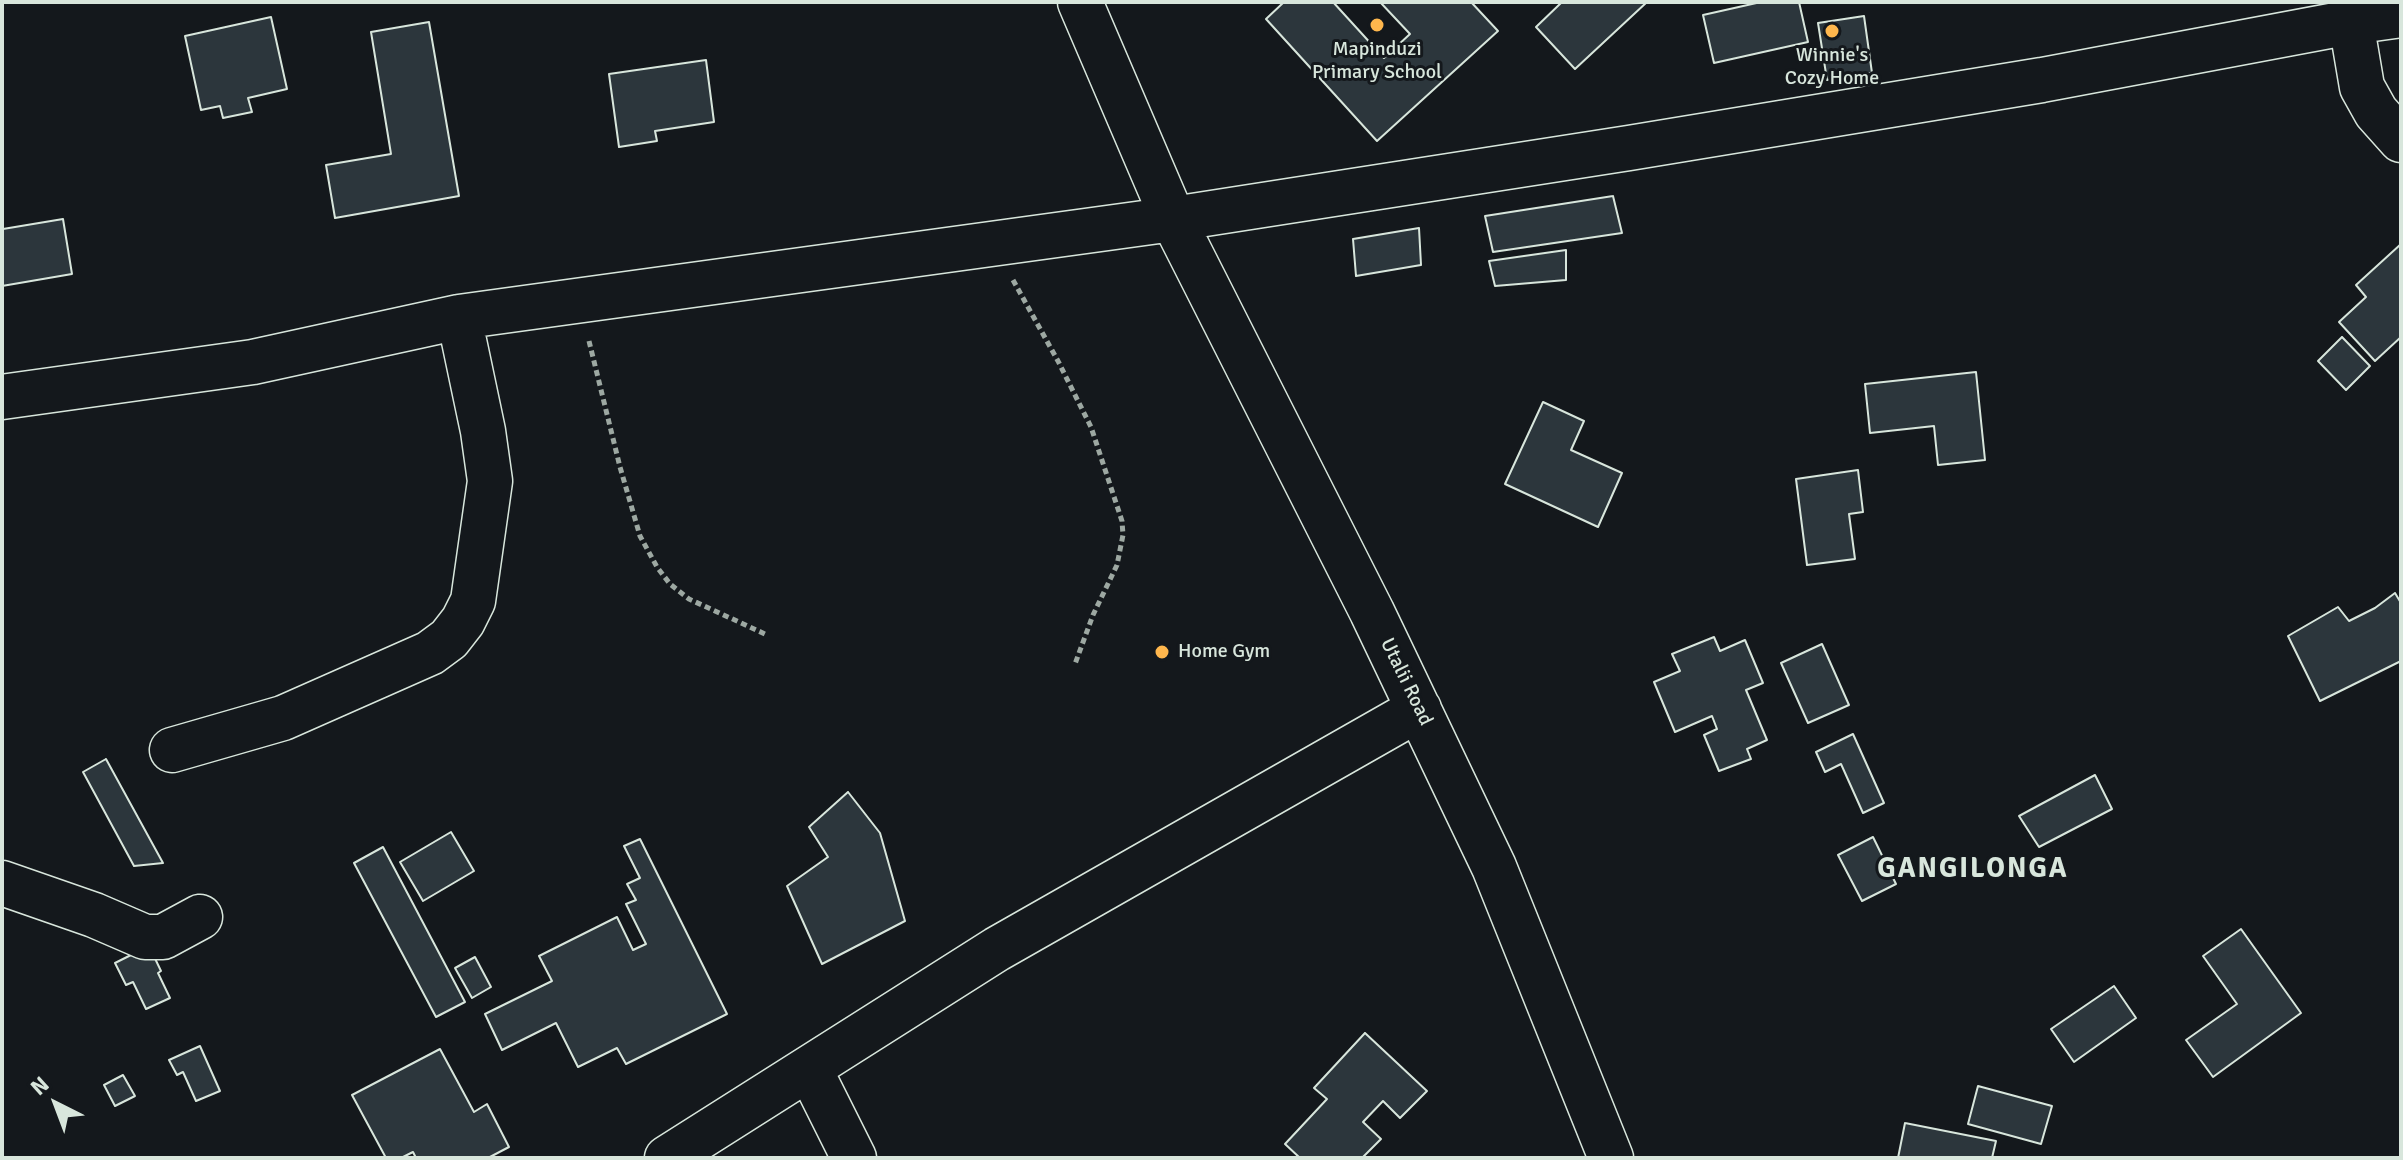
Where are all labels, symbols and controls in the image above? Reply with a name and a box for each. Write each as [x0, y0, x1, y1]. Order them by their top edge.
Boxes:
marker: Mapinduzi Primary School [1368, 16, 1386, 34]
marker: Winnie's Cozy Home [1823, 22, 1841, 40]
place label: Mapinduzi Primary School [1312, 38, 1442, 85]
place label: Winnie's Cozy Home [1785, 44, 1879, 91]
street label: Utalii Road [1375, 634, 1437, 730]
place label: Home Gym [1178, 640, 1270, 664]
marker: Home Gym [1153, 643, 1171, 661]
district label: GANGILONGA [1877, 853, 2069, 887]
north arrow [16, 1064, 96, 1144]
text: N [25, 1071, 54, 1101]

